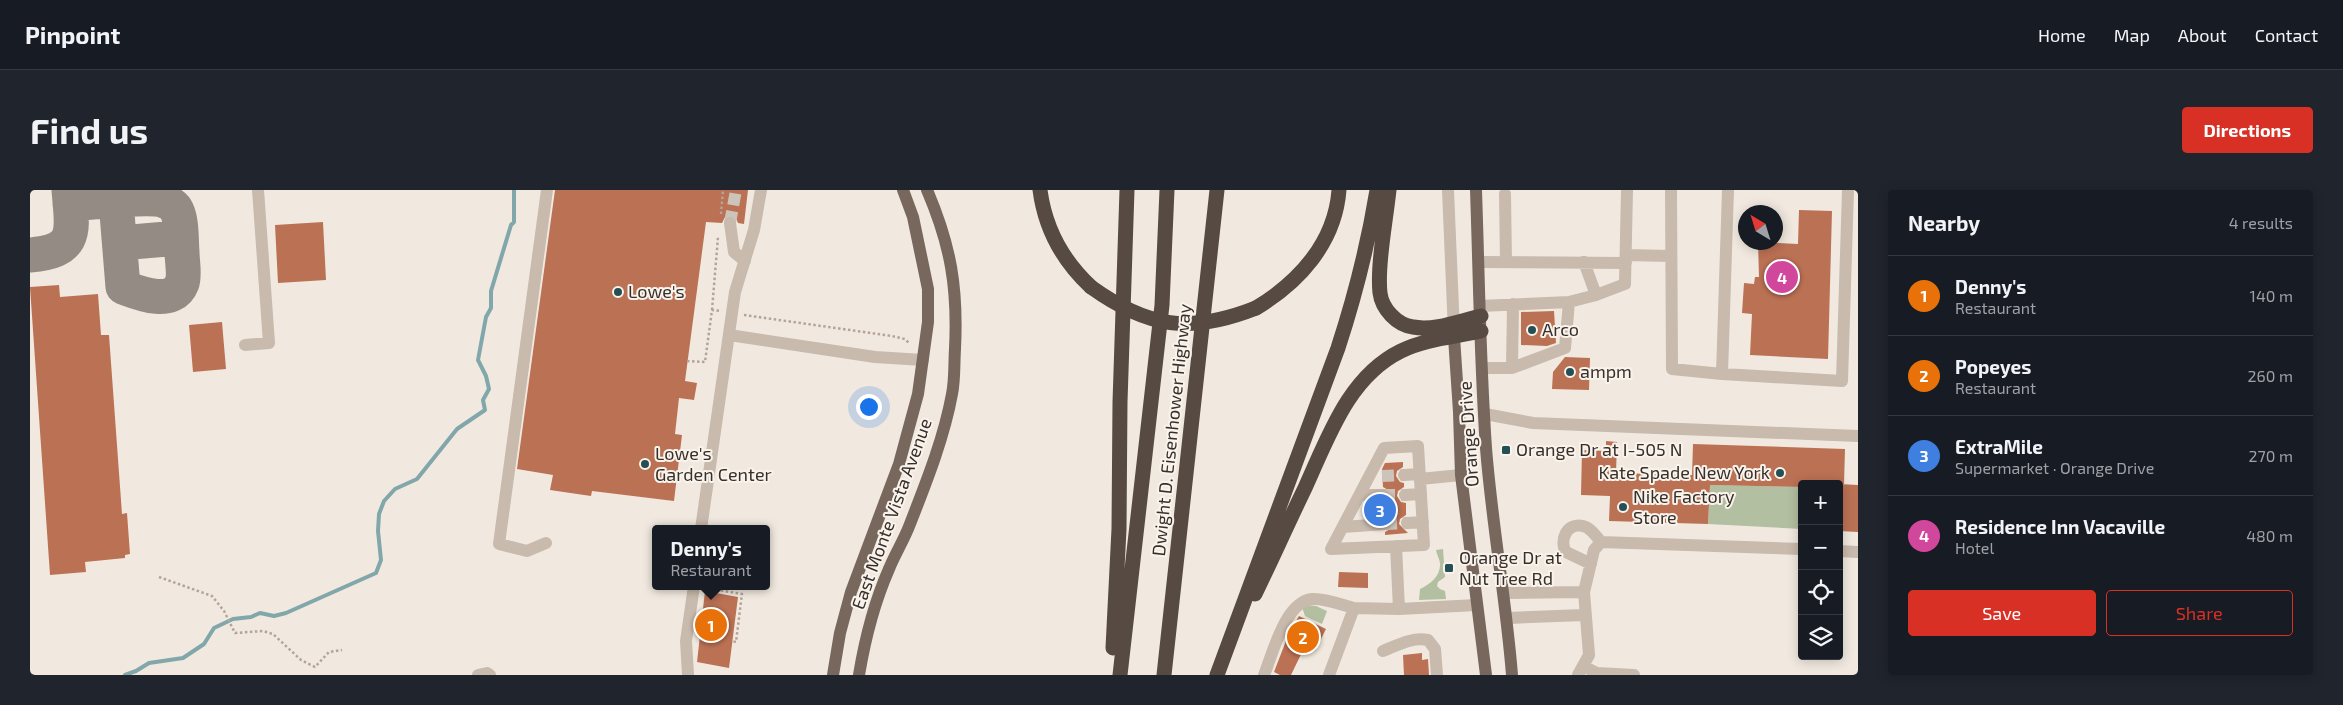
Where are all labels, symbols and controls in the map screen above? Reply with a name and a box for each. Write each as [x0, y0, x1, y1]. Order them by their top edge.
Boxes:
text: Pinpoint [25, 20, 120, 49]
text: Home [2038, 24, 2086, 46]
text: Map [2114, 24, 2150, 46]
text: About [2178, 24, 2227, 46]
text: Contact [2255, 24, 2318, 46]
button: Directions [2182, 107, 2313, 153]
text: Find us [30, 109, 148, 151]
north arrow [1738, 205, 1783, 250]
text: Nearby [1908, 210, 1980, 235]
text: 4 results [2229, 213, 2293, 232]
pin: 4 [1766, 258, 1798, 296]
text: Denny's [1955, 275, 2026, 298]
place label: Lowe's [628, 280, 685, 302]
marker: Lowe's [612, 286, 624, 298]
text: 1 [1921, 286, 1927, 305]
text: 140 m [2250, 286, 2293, 305]
text: Restaurant [1955, 298, 2036, 317]
street label: Dwight D. Eisenhower Highway [1147, 302, 1195, 557]
place label: Arco [1542, 318, 1579, 340]
marker: Arco [1526, 324, 1538, 336]
text: Popeyes [1955, 355, 2031, 378]
place label: ampm [1580, 360, 1632, 382]
marker: ampm [1564, 366, 1576, 378]
text: 2 [1919, 366, 1929, 385]
text: 260 m [2248, 366, 2293, 385]
text: Restaurant [1955, 378, 2036, 397]
street label: Orange Drive [1453, 380, 1483, 488]
your location [856, 394, 882, 420]
street label: East Monte Vista Avenue [846, 415, 936, 612]
text: ExtraMile [1955, 435, 2043, 458]
place label: Orange Dr at I-505 N [1516, 438, 1682, 460]
place label: Lowe's Garden Center [655, 442, 772, 485]
marker: Orange Dr at I-505 N [1500, 444, 1512, 456]
text: 3 [1919, 446, 1929, 465]
text: 270 m [2249, 446, 2293, 465]
marker: Lowe's Garden Center [639, 458, 651, 470]
text: Supermarket · Orange Drive [1955, 458, 2154, 477]
place label: Kate Spade New York [1599, 461, 1770, 483]
marker: Kate Spade New York [1774, 467, 1786, 479]
map controls [1798, 480, 1843, 660]
button: + [1798, 480, 1843, 525]
place label: Nike Factory Store [1633, 485, 1735, 528]
pin: 3 [1364, 491, 1396, 529]
marker: Nike Factory Store [1617, 501, 1629, 513]
text: Residence Inn Vacaville [1955, 515, 2165, 538]
popup [652, 525, 770, 590]
button: − [1798, 525, 1843, 570]
text: 4 [1919, 526, 1929, 545]
text: 480 m [2246, 526, 2293, 545]
text: Denny's [670, 537, 742, 560]
text: Hotel [1955, 538, 1994, 557]
place label: Orange Dr at Nut Tree Rd [1459, 546, 1562, 589]
text: Restaurant [670, 560, 752, 579]
marker: Orange Dr at Nut Tree Rd [1443, 562, 1455, 574]
button: locate [1798, 570, 1843, 615]
button: Save [1908, 590, 2096, 636]
button: Share [2106, 590, 2293, 636]
pin: 1 [695, 606, 727, 644]
button: layers [1798, 615, 1843, 660]
pin: 2 [1287, 618, 1319, 656]

